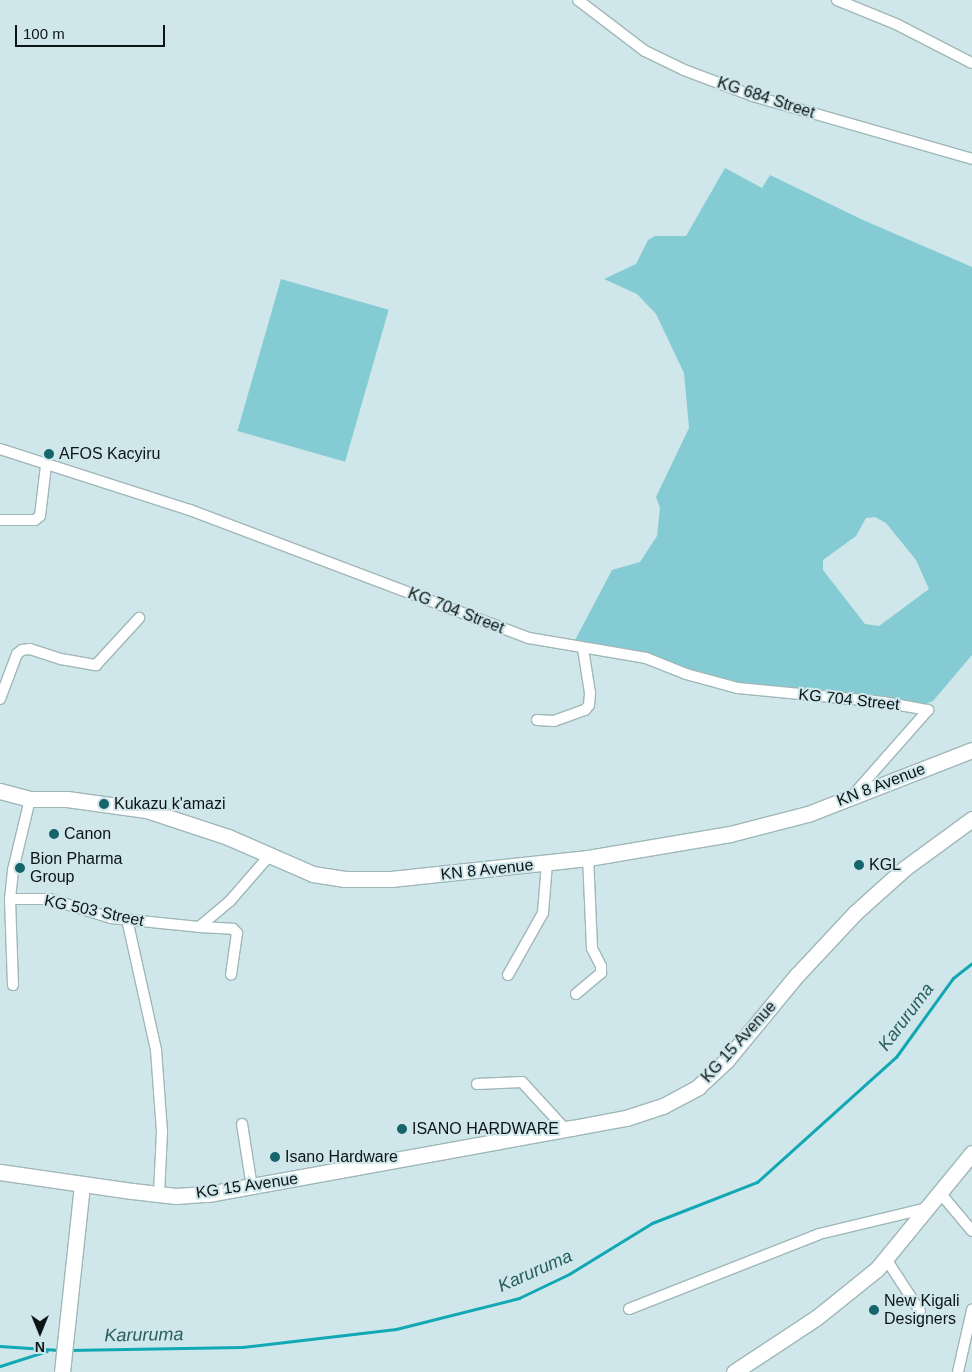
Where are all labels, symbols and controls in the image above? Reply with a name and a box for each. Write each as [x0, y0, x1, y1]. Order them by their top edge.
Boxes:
scale bar [18, 15, 168, 47]
text: 100 m [23, 25, 65, 42]
street label: KG 684 Street [715, 73, 817, 123]
place label: AFOS Kacyiru [59, 444, 160, 464]
marker: AFOS Kacyiru [43, 448, 55, 460]
street label: KG 704 Street [405, 584, 507, 638]
street label: KG 704 Street [798, 685, 900, 715]
street label: KN 8 Avenue [834, 759, 928, 811]
place label: Kukazu k'amazi [114, 794, 226, 814]
marker: Kukazu k'amazi [98, 798, 110, 810]
place label: Canon [64, 824, 111, 844]
marker: Canon [48, 828, 60, 840]
place label: Bion Pharma Group [30, 849, 122, 887]
place label: KGL [869, 855, 901, 875]
street label: KN 8 Avenue [439, 856, 535, 884]
marker: KGL [853, 859, 865, 871]
marker: Bion Pharma Group [14, 862, 26, 874]
street label: KG 503 Street [42, 891, 146, 931]
water label: Karuruma [874, 979, 938, 1055]
street label: KG 15 Avenue [697, 997, 781, 1087]
place label: ISANO HARDWARE [412, 1119, 559, 1139]
marker: ISANO HARDWARE [396, 1123, 408, 1135]
place label: Isano Hardware [285, 1147, 398, 1167]
marker: Isano Hardware [269, 1151, 281, 1163]
street label: KG 15 Avenue [194, 1169, 300, 1203]
water label: Karuruma [495, 1245, 575, 1297]
place label: New Kigali Designers [884, 1291, 960, 1329]
marker: New Kigali Designers [868, 1304, 880, 1316]
north arrow [15, 1307, 65, 1357]
water label: Karuruma [104, 1324, 184, 1346]
text: N [35, 1339, 45, 1355]

